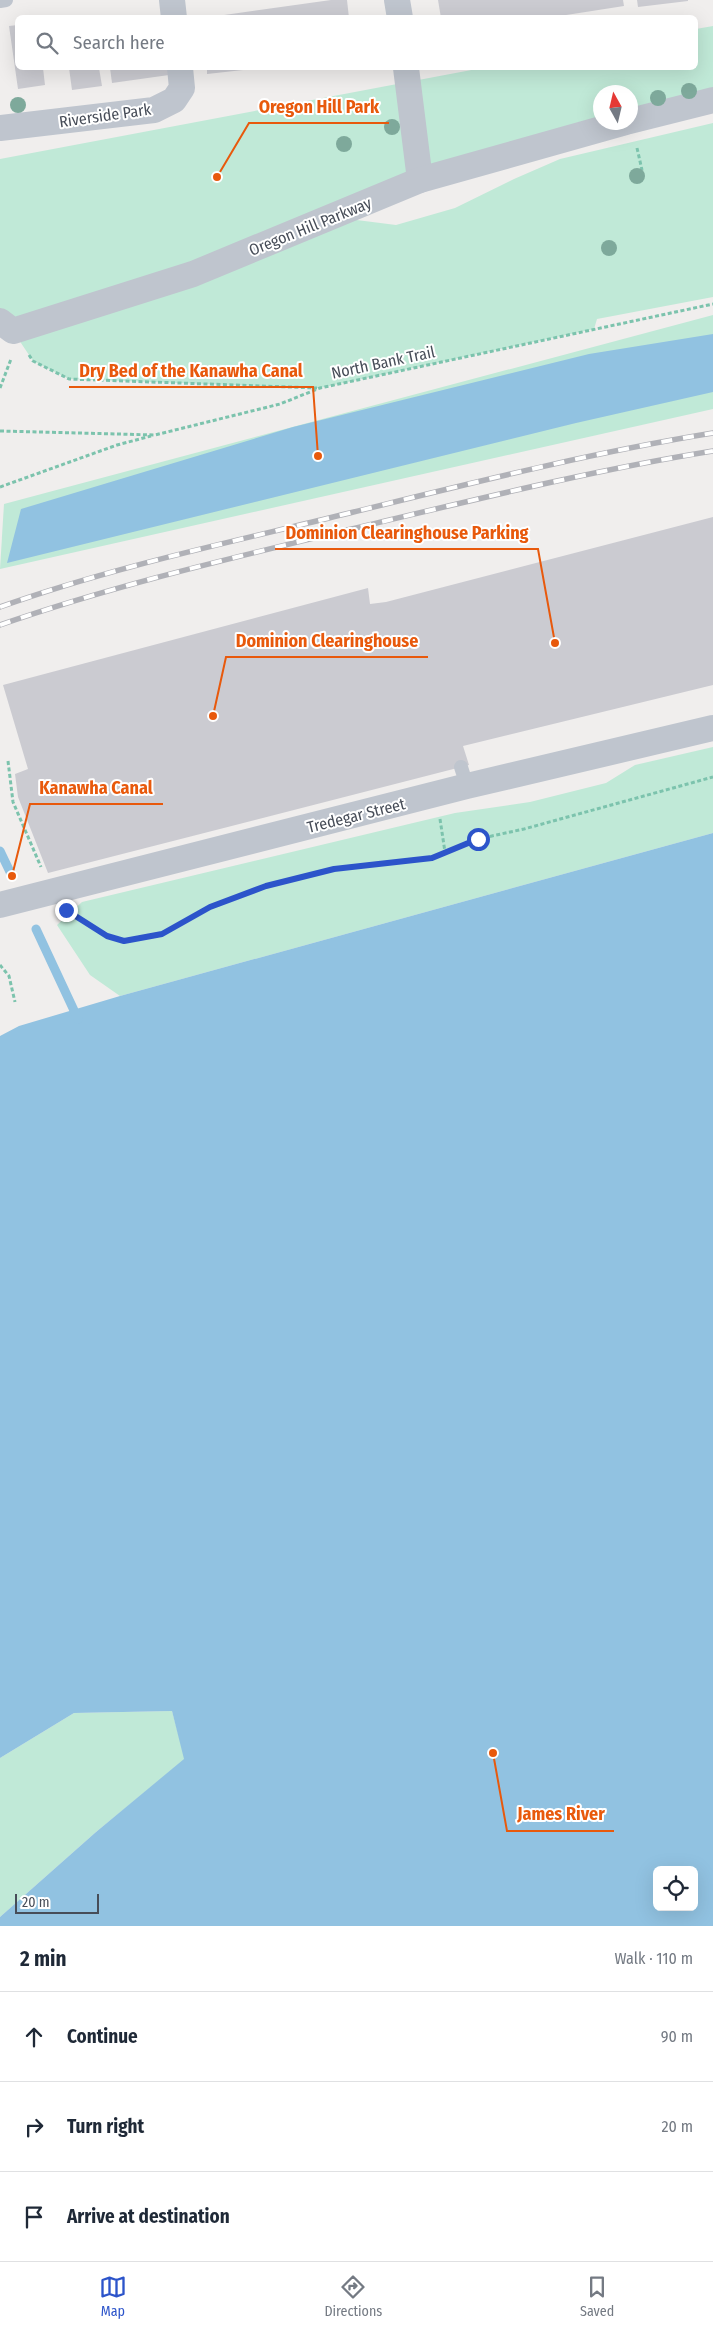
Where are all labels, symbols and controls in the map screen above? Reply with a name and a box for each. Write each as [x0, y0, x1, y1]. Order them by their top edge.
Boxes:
search box [15, 15, 698, 70]
icon: search [33, 29, 61, 57]
text: Search here [73, 31, 165, 54]
north arrow [593, 85, 638, 130]
callout: Oregon Hill Park [249, 90, 389, 123]
text: Oregon Hill Park [259, 96, 380, 118]
street label: Riverside Park [58, 100, 153, 131]
street label: Oregon Hill Parkway [246, 193, 375, 260]
street label: North Bank Trail [330, 342, 437, 383]
callout: Dry Bed of the Kanawha Canal [69, 354, 313, 387]
text: Dry Bed of the Kanawha Canal [79, 360, 303, 382]
callout: Dominion Clearinghouse Parking [275, 516, 538, 549]
text: Dominion Clearinghouse Parking [285, 522, 529, 544]
callout: Dominion Clearinghouse [226, 624, 428, 657]
text: Dominion Clearinghouse [236, 630, 418, 652]
callout: Kanawha Canal [30, 771, 163, 804]
text: Kanawha Canal [39, 777, 153, 799]
street label: Tredegar Street [305, 794, 408, 837]
route start [467, 828, 490, 851]
route end [55, 899, 78, 922]
callout: James River [507, 1798, 614, 1831]
text: James River [516, 1803, 605, 1825]
map controls [653, 1866, 698, 1911]
button: locate [653, 1866, 698, 1911]
scale bar [15, 1891, 99, 1914]
text: 20 m [22, 1894, 50, 1911]
text: 2 min [20, 1946, 67, 1972]
text: Walk · 110 m [615, 1949, 693, 1968]
icon: ahead [20, 2023, 48, 2051]
text: Continue [67, 2025, 138, 2048]
text: 90 m [661, 2027, 693, 2046]
icon: right [20, 2113, 48, 2141]
text: Turn right [67, 2115, 144, 2138]
text: 20 m [662, 2117, 693, 2136]
icon: arrive [20, 2203, 48, 2231]
text: Arrive at destination [67, 2205, 230, 2228]
tab: Map [99, 2273, 127, 2320]
tab: Directions [324, 2273, 382, 2320]
tab: Saved [580, 2273, 614, 2320]

